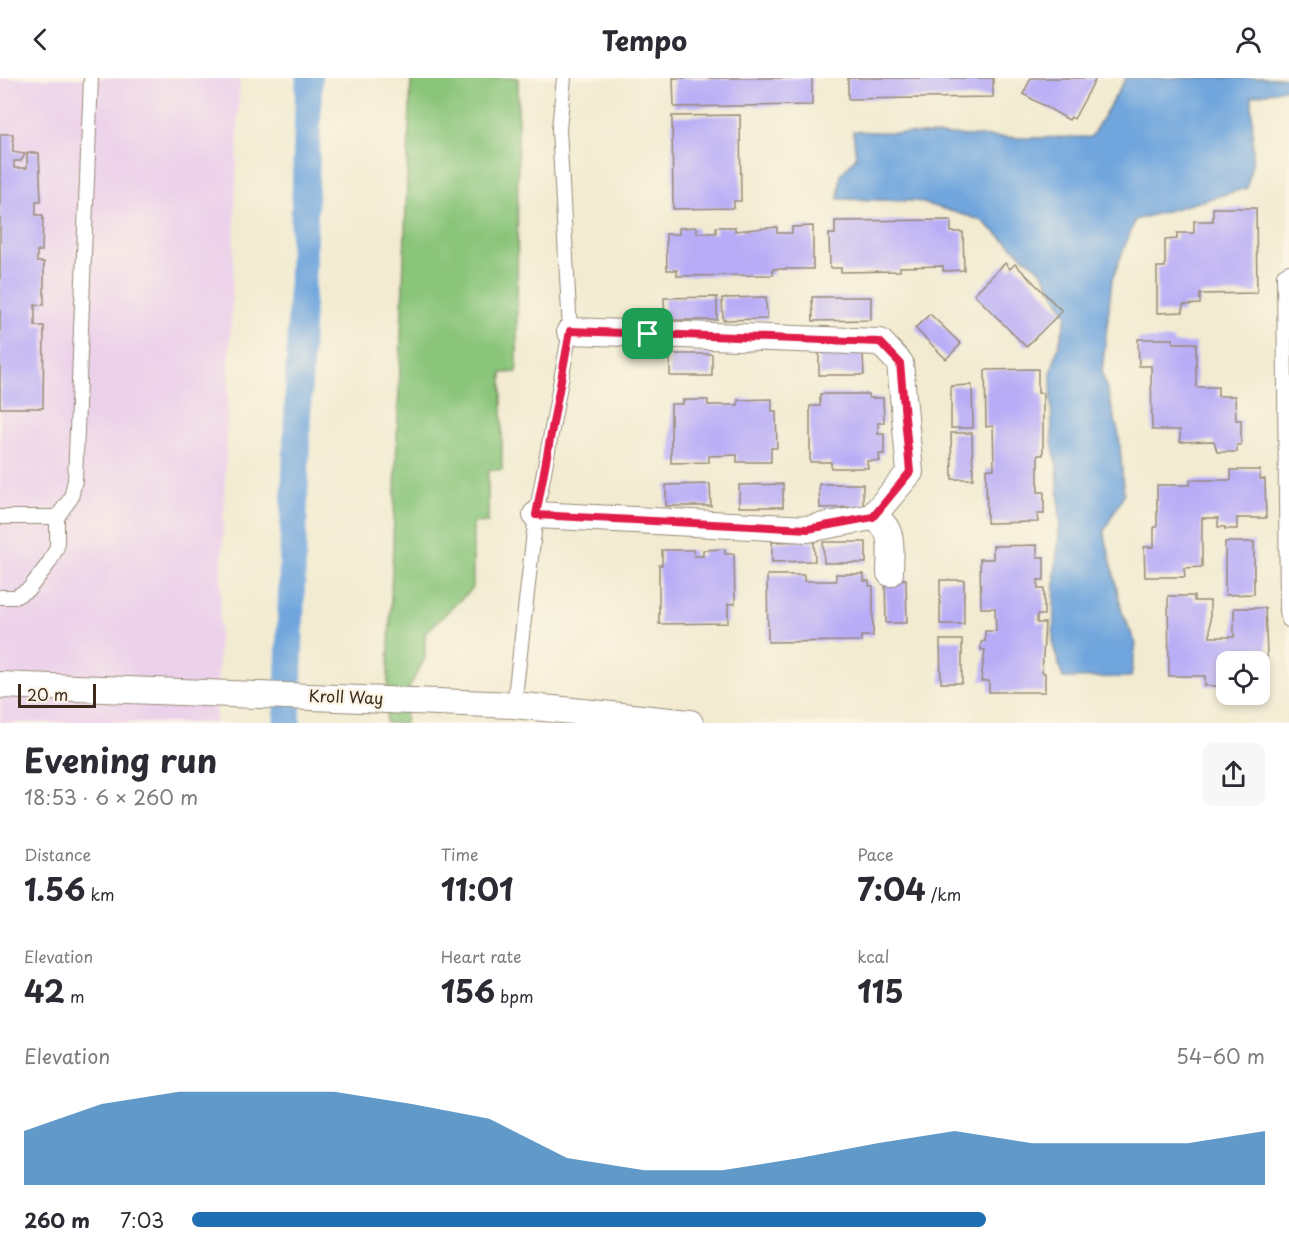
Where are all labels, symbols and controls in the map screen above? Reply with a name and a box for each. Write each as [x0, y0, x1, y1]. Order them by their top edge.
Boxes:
text: Tempo [602, 19, 687, 60]
icon: back [24, 23, 57, 56]
icon: person [1232, 23, 1265, 56]
pin [622, 308, 673, 359]
icon: arrive [631, 317, 664, 350]
map controls [1216, 651, 1270, 705]
button: locate [1216, 651, 1270, 705]
scale bar [18, 681, 96, 708]
text: 20 m [27, 682, 68, 706]
street label: Kroll Way [308, 683, 384, 709]
text: Evening run [24, 734, 217, 784]
button: share [1202, 743, 1265, 806]
text: 18:53 · 6 × 260 m [24, 782, 198, 812]
text: Distance [24, 842, 91, 866]
text: Time [441, 842, 478, 866]
text: Pace [857, 842, 893, 866]
text: 1.56 [24, 866, 85, 911]
text: 11:01 [441, 866, 513, 911]
text: 7:04 [857, 866, 926, 911]
text: km [85, 882, 115, 906]
text: /km [926, 882, 961, 906]
text: Elevation [24, 944, 93, 968]
text: Heart rate [441, 944, 521, 968]
text: kcal [857, 944, 889, 968]
text: 42 [24, 968, 65, 1013]
text: 156 [441, 968, 495, 1013]
text: 115 [857, 968, 904, 1013]
text: m [65, 984, 84, 1008]
text: bpm [495, 984, 534, 1008]
text: Elevation [24, 1041, 110, 1071]
text: 54–60 m [1176, 1041, 1265, 1071]
text: 260 m [24, 1205, 90, 1235]
text: 7:03 [120, 1205, 164, 1235]

